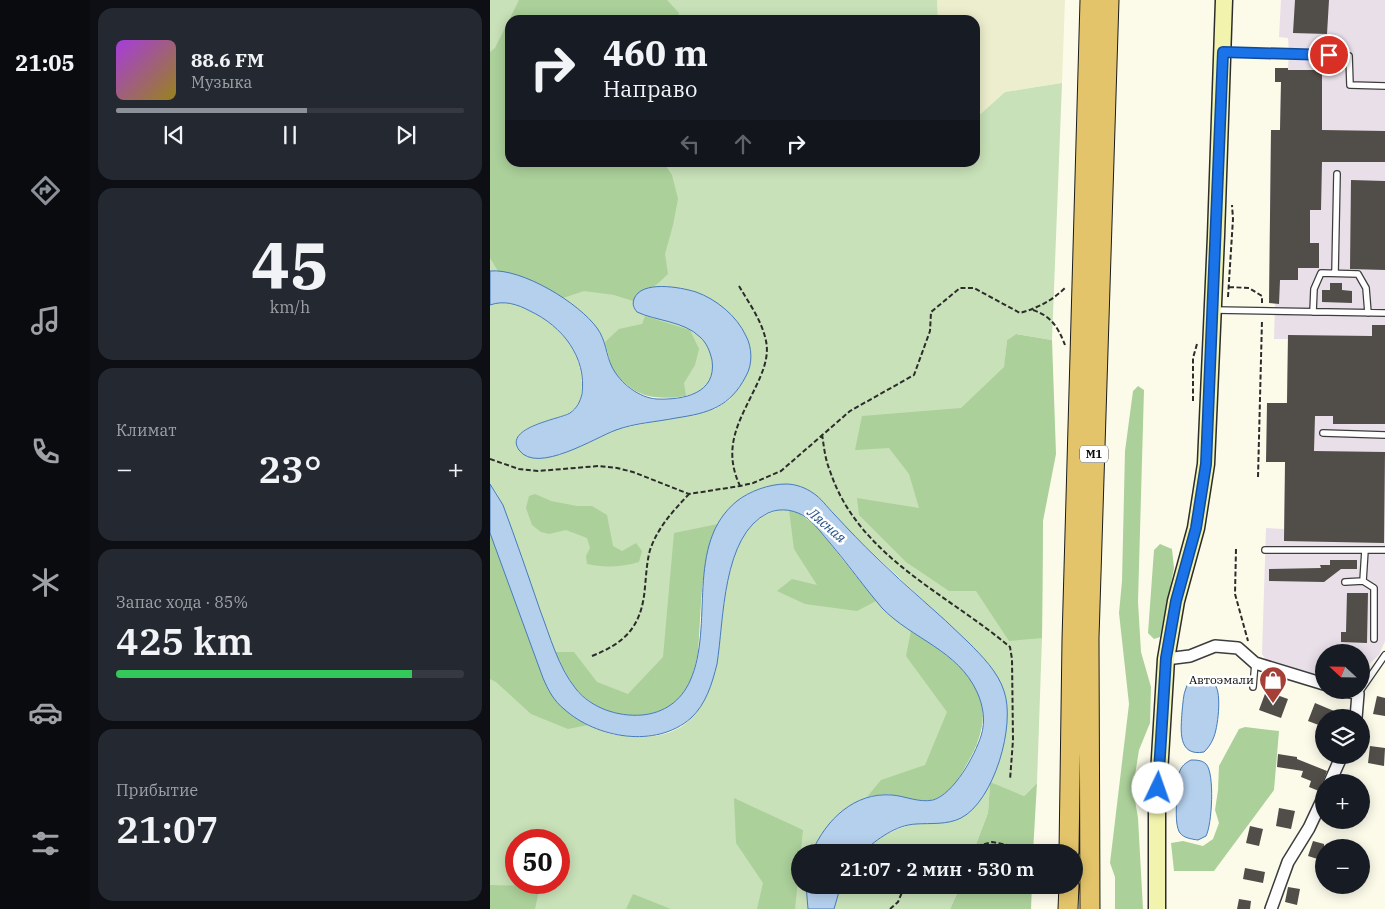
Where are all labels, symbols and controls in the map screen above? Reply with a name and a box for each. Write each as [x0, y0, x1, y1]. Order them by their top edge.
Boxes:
text: 460 m [603, 30, 708, 76]
pin [1308, 34, 1350, 76]
icon: right [520, 35, 585, 100]
icon: arrive [1315, 41, 1343, 69]
text: 21:05 [15, 48, 75, 77]
text: 88.6 FM [191, 48, 264, 72]
text: Музыка [191, 72, 252, 92]
text: Направо [603, 74, 697, 103]
icon: previous [160, 121, 188, 149]
icon: pause [276, 121, 304, 149]
icon: next [392, 121, 420, 149]
icon: left [676, 130, 704, 158]
icon: ahead [729, 130, 757, 158]
icon: right [782, 130, 810, 158]
icon: directions [28, 173, 63, 208]
text: 45 [251, 222, 329, 307]
text: km/h [270, 297, 310, 317]
icon: music [28, 303, 63, 338]
text: Климат [116, 420, 176, 440]
icon: phone [28, 434, 63, 469]
text: 23° [258, 444, 322, 493]
road number: М1 [1080, 446, 1108, 462]
text: − [116, 450, 133, 487]
text: + [447, 450, 464, 487]
water label: Лясная [803, 503, 851, 547]
icon: climate [28, 565, 63, 600]
text: Запас хода · 85% [116, 592, 248, 612]
text: 425 km [116, 616, 253, 665]
north arrow [1315, 644, 1370, 699]
map controls [1315, 644, 1370, 894]
shop icon: Автоэмали [1258, 665, 1288, 704]
place label: Автоэмали [1189, 672, 1254, 687]
icon: car [28, 695, 63, 730]
button: layers [1315, 709, 1370, 764]
position arrow [1131, 761, 1183, 813]
button: + [1315, 774, 1370, 829]
text: Прибытие [116, 780, 198, 800]
text: 21:07 [116, 804, 219, 853]
icon: filters [28, 826, 63, 861]
speed limit sign: 50 [505, 829, 570, 894]
button: − [1315, 839, 1370, 894]
text: 21:07 · 2 мин · 530 m [840, 857, 1034, 881]

